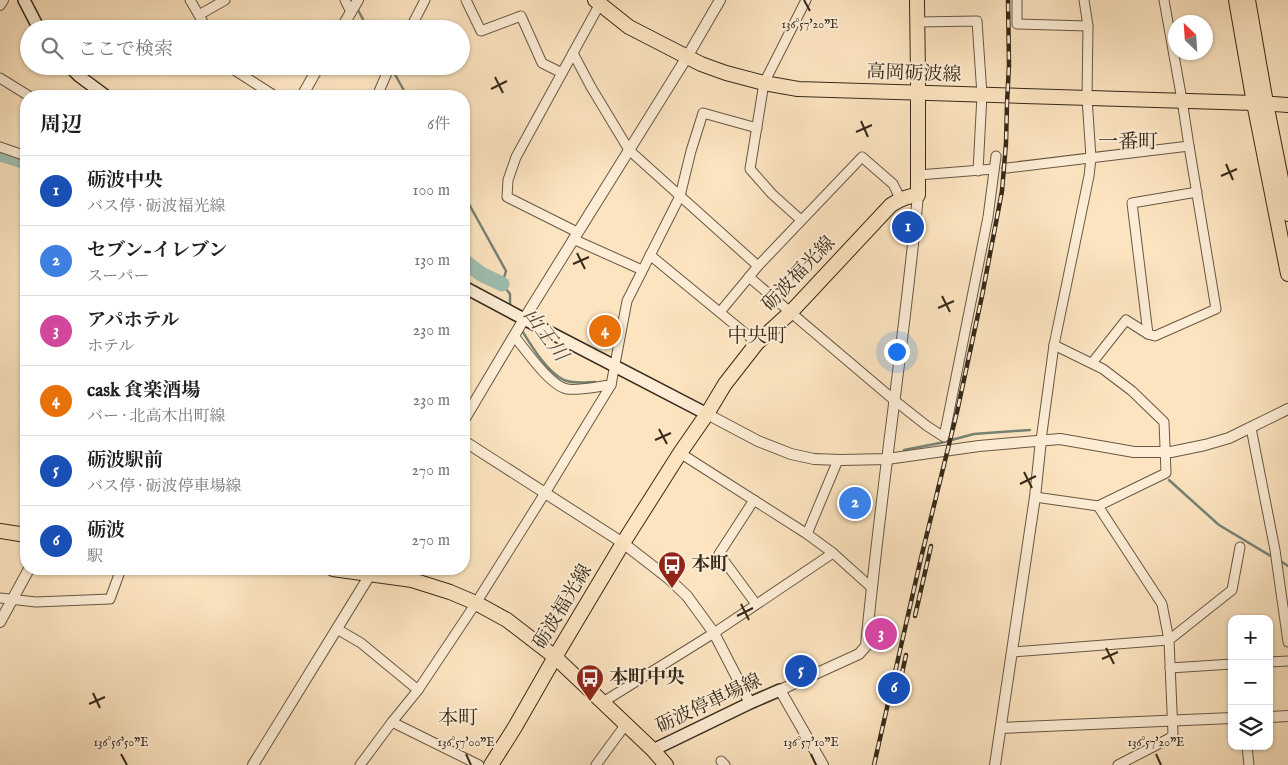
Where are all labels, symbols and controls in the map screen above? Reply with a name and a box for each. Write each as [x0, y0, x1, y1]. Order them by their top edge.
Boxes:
north arrow [1168, 15, 1213, 60]
text: 136°57'20"E [782, 17, 838, 32]
search box [20, 20, 470, 75]
icon: search [38, 34, 66, 62]
text: ここで検索 [78, 38, 173, 62]
street label: 高岡砺波線 [866, 60, 962, 88]
text: 周辺 [40, 112, 82, 139]
text: 6件 [427, 115, 450, 135]
district label: 一番町 [1098, 130, 1158, 155]
text: 砺波中央 [87, 169, 163, 193]
text: 1 [53, 181, 59, 201]
text: 100 m [413, 181, 450, 201]
text: バス停 · 砺波福光線 [87, 197, 226, 217]
pin: 1 [892, 208, 924, 246]
street label: 砺波福光線 [757, 231, 841, 317]
text: セブン-イレブン [87, 239, 227, 263]
text: 2 [52, 251, 60, 271]
text: 130 m [414, 251, 450, 271]
text: スーパー [87, 267, 149, 287]
water label: 山王川 [517, 303, 574, 368]
text: アパホテル [87, 309, 180, 333]
pin: 4 [589, 312, 621, 350]
text: 3 [53, 321, 59, 341]
text: 230 m [413, 321, 450, 341]
district label: 中央町 [727, 324, 787, 349]
text: ホテル [87, 337, 134, 357]
your location [884, 339, 910, 365]
text: cask 食楽酒場 [87, 379, 200, 403]
text: 4 [52, 391, 60, 411]
text: 230 m [413, 391, 450, 411]
text: バー · 北高木出町線 [87, 407, 226, 427]
text: 砺波駅前 [87, 449, 163, 473]
text: 5 [53, 461, 59, 481]
text: 270 m [411, 461, 450, 481]
text: バス停 · 砺波停車場線 [87, 477, 242, 497]
pin: 2 [839, 484, 871, 522]
text: 砺波 [87, 519, 125, 543]
text: 6 [53, 531, 59, 551]
text: 270 m [411, 531, 450, 551]
text: 駅 [87, 547, 103, 567]
bus stop icon: 本町 [657, 550, 687, 589]
place label: 本町 [691, 553, 729, 577]
street label: 砺波福光線 [528, 560, 598, 654]
pin: 3 [865, 615, 897, 653]
map controls [1228, 615, 1273, 750]
button: + [1228, 615, 1273, 660]
pin: 5 [785, 652, 817, 690]
button: − [1228, 660, 1273, 705]
bus stop icon: 本町中央 [575, 663, 605, 702]
place label: 本町中央 [609, 666, 685, 690]
street label: 砺波停車場線 [652, 669, 766, 739]
pin: 6 [878, 669, 910, 707]
button: layers [1228, 705, 1273, 750]
district label: 本町 [438, 706, 478, 731]
text: 136°56'50"E [94, 735, 148, 750]
text: 136°57'00"E [437, 735, 495, 750]
text: 136°57'10"E [783, 735, 839, 750]
text: 136°57'20"E [1128, 735, 1184, 750]

